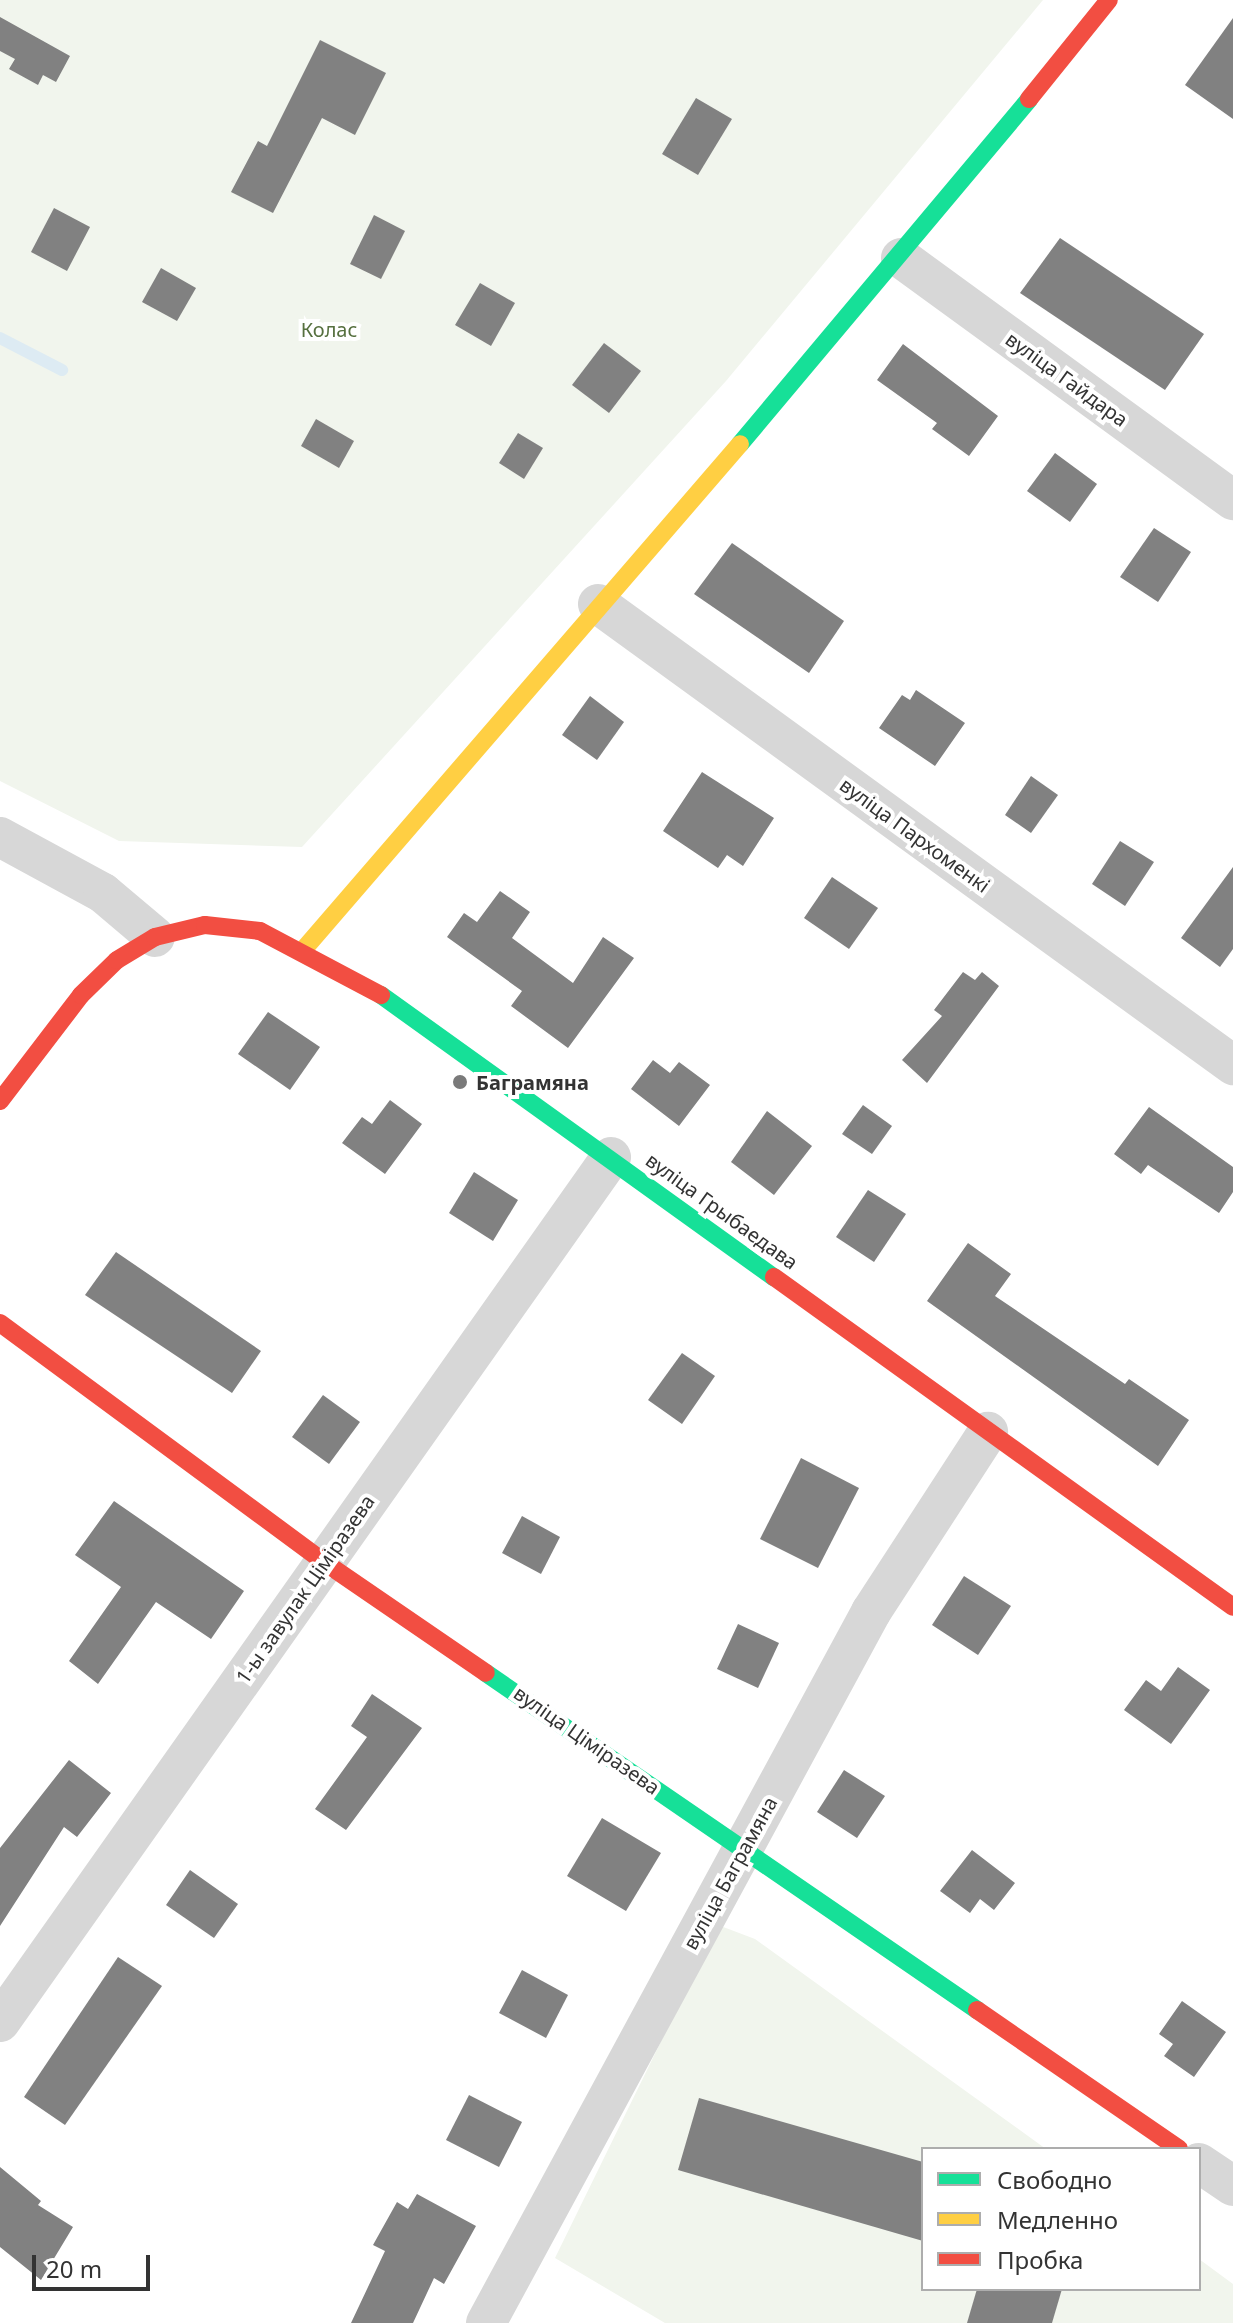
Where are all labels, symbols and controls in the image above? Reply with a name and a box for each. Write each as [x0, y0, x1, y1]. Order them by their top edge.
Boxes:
park label: Колас [301, 317, 357, 341]
street label: вуліца Гайдара [1001, 327, 1133, 431]
street label: вуліца Пархоменкі [835, 773, 995, 897]
place label: Баграмяна [476, 1070, 589, 1094]
marker: Баграмяна [451, 1073, 469, 1091]
street label: вуліца Грыбаедава [641, 1148, 803, 1274]
street label: 1-ы завулак Ціміразева [231, 1490, 379, 1688]
street label: вуліца Ціміразева [509, 1681, 665, 1799]
street label: вуліца Баграмяна [678, 1792, 782, 1954]
legend [921, 2147, 1201, 2291]
text: Свободно [997, 2163, 1112, 2196]
text: Медленно [997, 2203, 1118, 2236]
scale bar [36, 2239, 154, 2289]
text: Пробка [997, 2243, 1083, 2276]
text: 20 m [46, 2252, 102, 2285]

